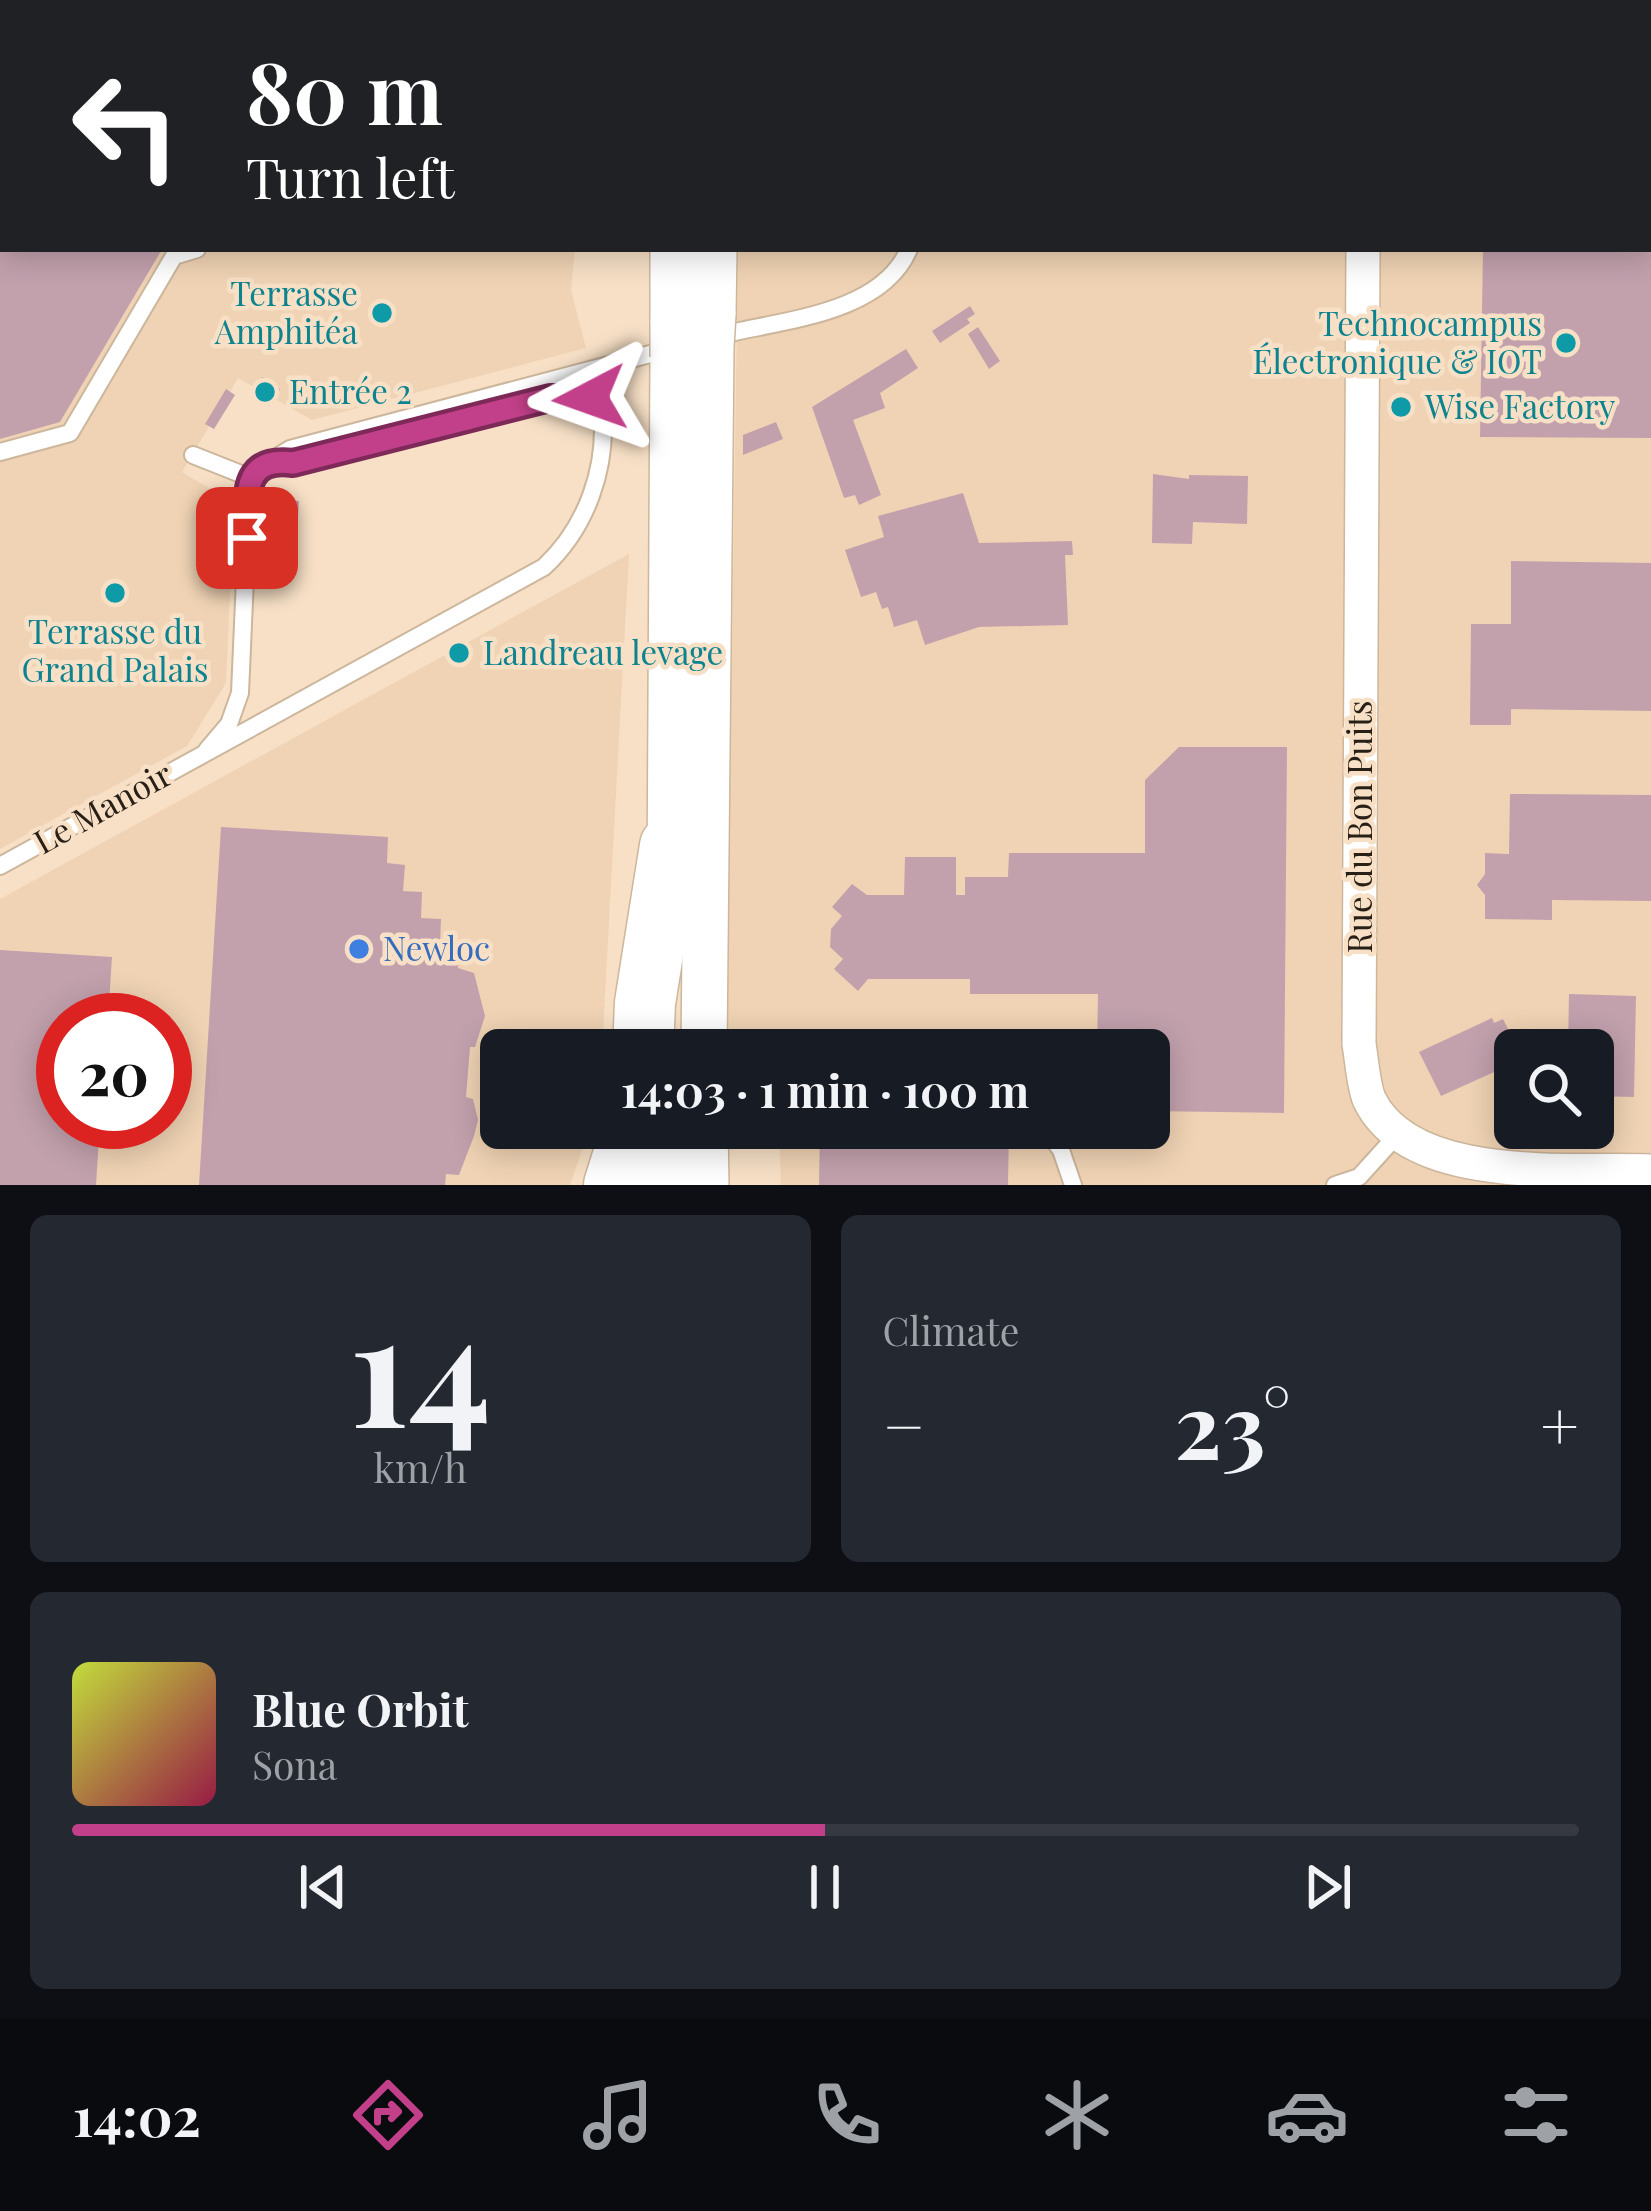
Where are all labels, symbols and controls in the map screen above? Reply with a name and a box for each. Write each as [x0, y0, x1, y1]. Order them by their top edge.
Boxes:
text: 80 m [246, 34, 443, 146]
icon: left [48, 48, 204, 204]
text: Turn left [246, 141, 455, 213]
place label: Terrasse Amphitéa [214, 270, 359, 352]
marker: Terrasse Amphitéa [369, 300, 395, 326]
place label: Technocampus Électronique & IOT [1253, 300, 1542, 382]
marker: Technocampus Électronique & IOT [1553, 330, 1579, 356]
position arrow [527, 335, 653, 461]
place label: Entrée 2 [289, 368, 412, 412]
marker: Entrée 2 [252, 379, 278, 405]
place label: Wise Factory [1424, 383, 1616, 427]
marker: Wise Factory [1388, 394, 1414, 420]
pin [196, 487, 298, 589]
icon: arrive [214, 505, 280, 571]
marker: Terrasse du Grand Palais [102, 580, 128, 606]
place label: Terrasse du Grand Palais [21, 608, 209, 690]
place label: Landreau levage [483, 629, 723, 673]
marker: Landreau levage [446, 640, 472, 666]
street label: Rue du Bon Puits [1336, 700, 1380, 954]
street label: Le Manoir [25, 750, 179, 862]
place label: Newloc [383, 925, 490, 969]
marker: Newloc [346, 936, 372, 962]
speed limit sign: 20 [36, 993, 192, 1149]
map controls [1494, 1029, 1614, 1149]
button: search [1494, 1029, 1614, 1149]
text: 14:03 · 1 min · 100 m [621, 1059, 1029, 1119]
text: 14 [349, 1259, 491, 1467]
text: Climate [883, 1304, 1020, 1356]
text: 23° [1175, 1363, 1291, 1483]
text: − [883, 1380, 925, 1468]
text: + [1540, 1380, 1579, 1468]
text: km/h [373, 1441, 467, 1493]
text: Blue Orbit [252, 1678, 469, 1738]
text: Sona [252, 1738, 337, 1790]
icon: previous [290, 1854, 356, 1920]
icon: pause [792, 1854, 858, 1920]
icon: next [1295, 1854, 1361, 1920]
icon: directions [346, 2073, 430, 2157]
icon: music [576, 2073, 660, 2157]
icon: phone [805, 2073, 889, 2157]
icon: climate [1035, 2073, 1119, 2157]
icon: car [1265, 2073, 1349, 2157]
icon: filters [1494, 2073, 1578, 2157]
text: 14:02 [73, 2079, 201, 2151]

